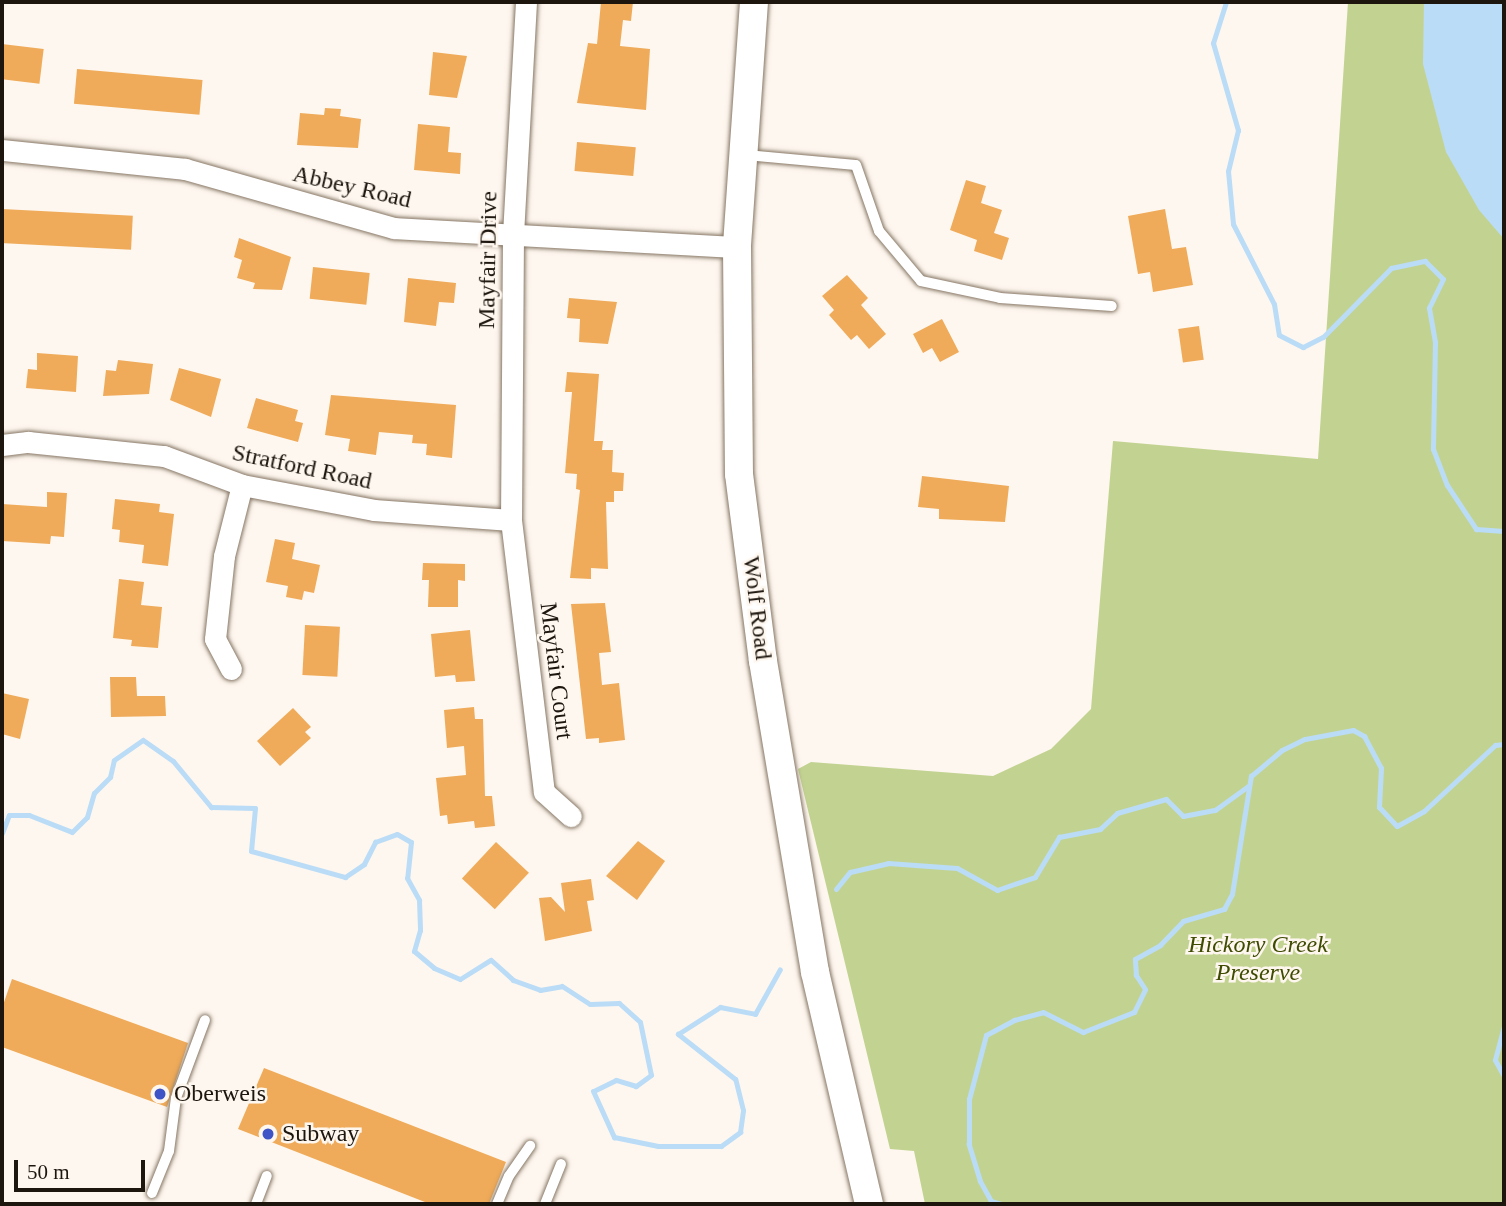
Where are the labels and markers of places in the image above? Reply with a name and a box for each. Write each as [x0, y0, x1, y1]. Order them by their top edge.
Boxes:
place label: Oberweis [174, 1080, 266, 1108]
marker: Oberweis [152, 1086, 168, 1102]
place label: Subway [282, 1120, 359, 1148]
marker: Subway [260, 1126, 276, 1142]

